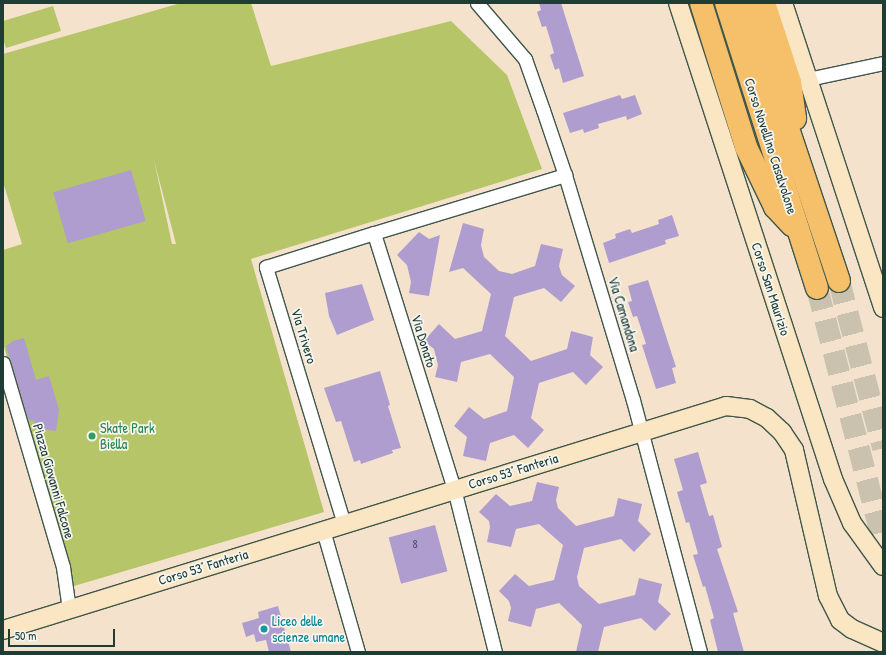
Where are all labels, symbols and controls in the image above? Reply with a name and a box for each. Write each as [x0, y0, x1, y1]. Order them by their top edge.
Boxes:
street label: Corso Novellino Casalvolone [741, 76, 801, 216]
street label: Corso San Maurizio [748, 240, 794, 338]
street label: Via Camandona [605, 275, 643, 353]
street label: Via Trivero [288, 306, 320, 366]
street label: Via Donato [408, 313, 440, 369]
place label: Skate Park Biella [100, 420, 155, 452]
street label: Piazza Giovanni Falcone [30, 421, 78, 541]
marker: Skate Park Biella [87, 431, 97, 441]
street label: Corso 53° Fanteria [466, 449, 560, 493]
house number: 8 [412, 537, 418, 551]
street label: Corso 53° Fanteria [156, 545, 250, 589]
place label: Liceo delle scienze umane [272, 613, 345, 646]
scale bar [10, 621, 117, 647]
marker: Liceo delle scienze umane [259, 624, 269, 634]
text: 50 m [15, 627, 36, 644]

